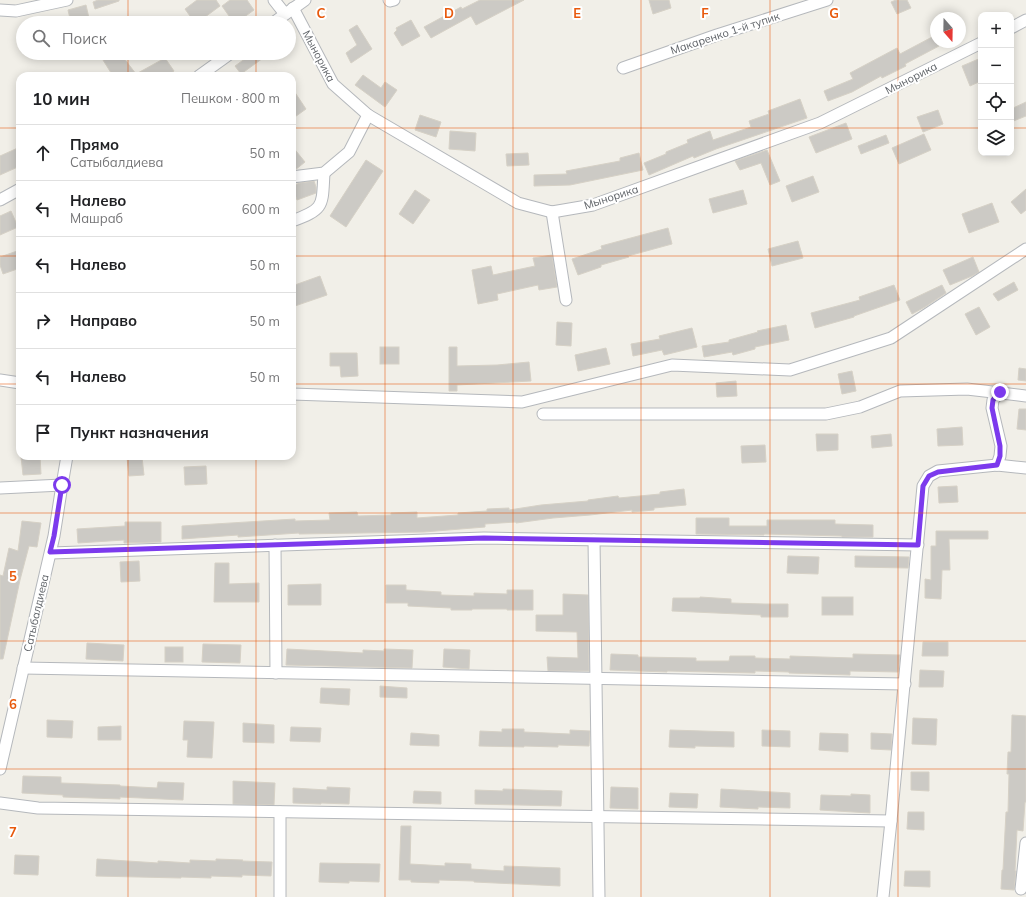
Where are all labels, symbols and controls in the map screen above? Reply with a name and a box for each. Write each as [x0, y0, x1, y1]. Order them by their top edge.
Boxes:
text: C [317, 5, 326, 21]
text: D [444, 5, 454, 21]
text: E [573, 5, 581, 21]
text: F [701, 5, 709, 21]
text: G [829, 5, 839, 21]
street label: Макаренко 1-й тупик [669, 9, 781, 57]
north arrow [930, 12, 966, 48]
map controls [978, 12, 1014, 156]
button: + [978, 12, 1014, 48]
search box [16, 16, 296, 60]
icon: search [30, 27, 52, 49]
street label: Мынорика [300, 28, 338, 84]
text: Поиск [62, 29, 107, 48]
button: − [978, 48, 1014, 84]
street label: Мынорика [883, 59, 939, 97]
button: locate [978, 84, 1014, 120]
text: 10 мин [32, 88, 90, 109]
text: Пешком · 800 m [181, 90, 280, 106]
button: layers [978, 120, 1014, 156]
text: Прямо [70, 135, 119, 154]
icon: ahead [32, 142, 54, 164]
text: 50 m [250, 145, 280, 161]
text: Сатыбалдиева [70, 154, 163, 170]
street label: Мынорика [582, 182, 640, 212]
text: Налево [70, 191, 126, 210]
icon: left [32, 198, 54, 220]
text: 600 m [242, 201, 280, 217]
text: Машраб [70, 210, 123, 226]
icon: left [32, 254, 54, 276]
text: Налево [70, 255, 126, 274]
text: 50 m [250, 257, 280, 273]
icon: right [32, 310, 54, 332]
text: Направо [70, 311, 137, 330]
text: 50 m [250, 313, 280, 329]
icon: left [32, 366, 54, 388]
text: Налево [70, 367, 126, 386]
text: 50 m [250, 369, 280, 385]
route end [991, 383, 1009, 401]
icon: arrive [32, 422, 54, 444]
text: Пункт назначения [70, 423, 209, 442]
route start [53, 476, 71, 494]
text: 5 [9, 568, 17, 584]
street label: Сатыбалдиева [20, 573, 52, 653]
text: 6 [9, 696, 17, 712]
text: 7 [9, 824, 17, 840]

